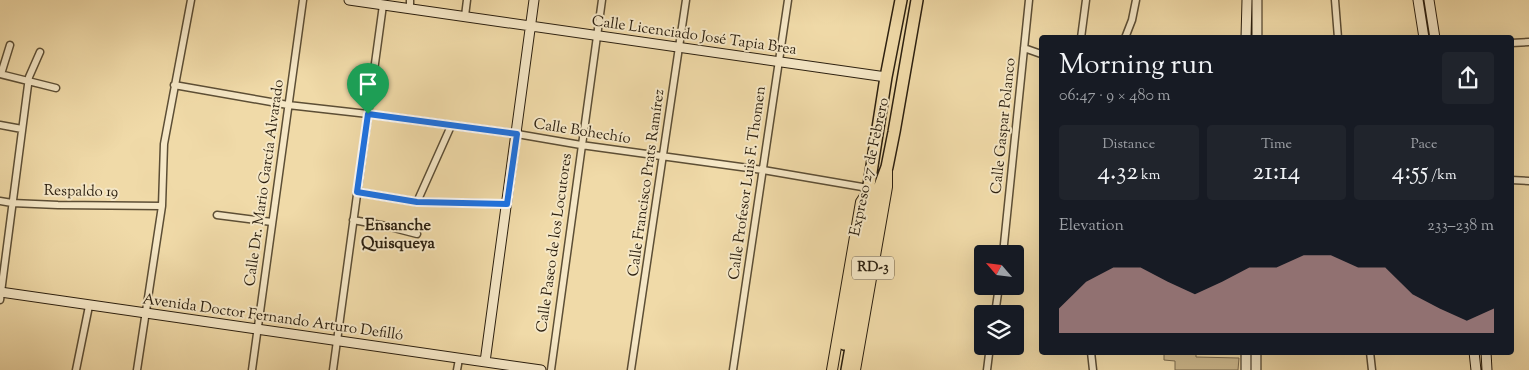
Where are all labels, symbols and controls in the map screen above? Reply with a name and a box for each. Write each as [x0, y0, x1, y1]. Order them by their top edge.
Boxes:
street label: Calle Licenciado José Tapia Brea [590, 11, 798, 61]
text: Morning run [1059, 46, 1214, 86]
button: share [1442, 52, 1494, 104]
street label: Calle Gaspar Polanco [986, 57, 1022, 195]
pin [347, 63, 389, 114]
icon: arrive [354, 70, 382, 98]
street label: Calle Dr. Mario García Alvarado [240, 78, 290, 288]
street label: Calle Profesor Luis F. Thomen [724, 85, 772, 281]
text: 06:47 · 9 × 480 m [1059, 85, 1171, 108]
street label: Calle Francisco Prats Ramírez [623, 88, 671, 278]
street label: Expreso 27 de Febrero [845, 96, 895, 238]
street label: Calle Bohechío [532, 114, 632, 150]
text: Distance [1102, 135, 1155, 155]
text: Time [1261, 135, 1292, 155]
text: Pace [1411, 135, 1438, 155]
street label: Calle Paseo de los Locutores [532, 152, 578, 334]
text: 4.32 [1097, 155, 1138, 191]
text: 21:14 [1253, 155, 1300, 191]
text: 4:55 [1392, 155, 1428, 191]
text: km [1138, 166, 1160, 186]
text: /km [1428, 166, 1457, 186]
street label: Respaldo 19 [44, 181, 118, 203]
district label: Ensanche Quisqueya [361, 215, 436, 256]
text: Elevation [1059, 215, 1124, 238]
text: 233–238 m [1427, 215, 1494, 238]
north arrow [974, 245, 1024, 295]
map controls [974, 245, 1024, 355]
road number: RD-3 [852, 256, 894, 280]
street label: Avenida Doctor Fernando Arturo Defilló [141, 289, 405, 347]
button: layers [974, 305, 1024, 355]

